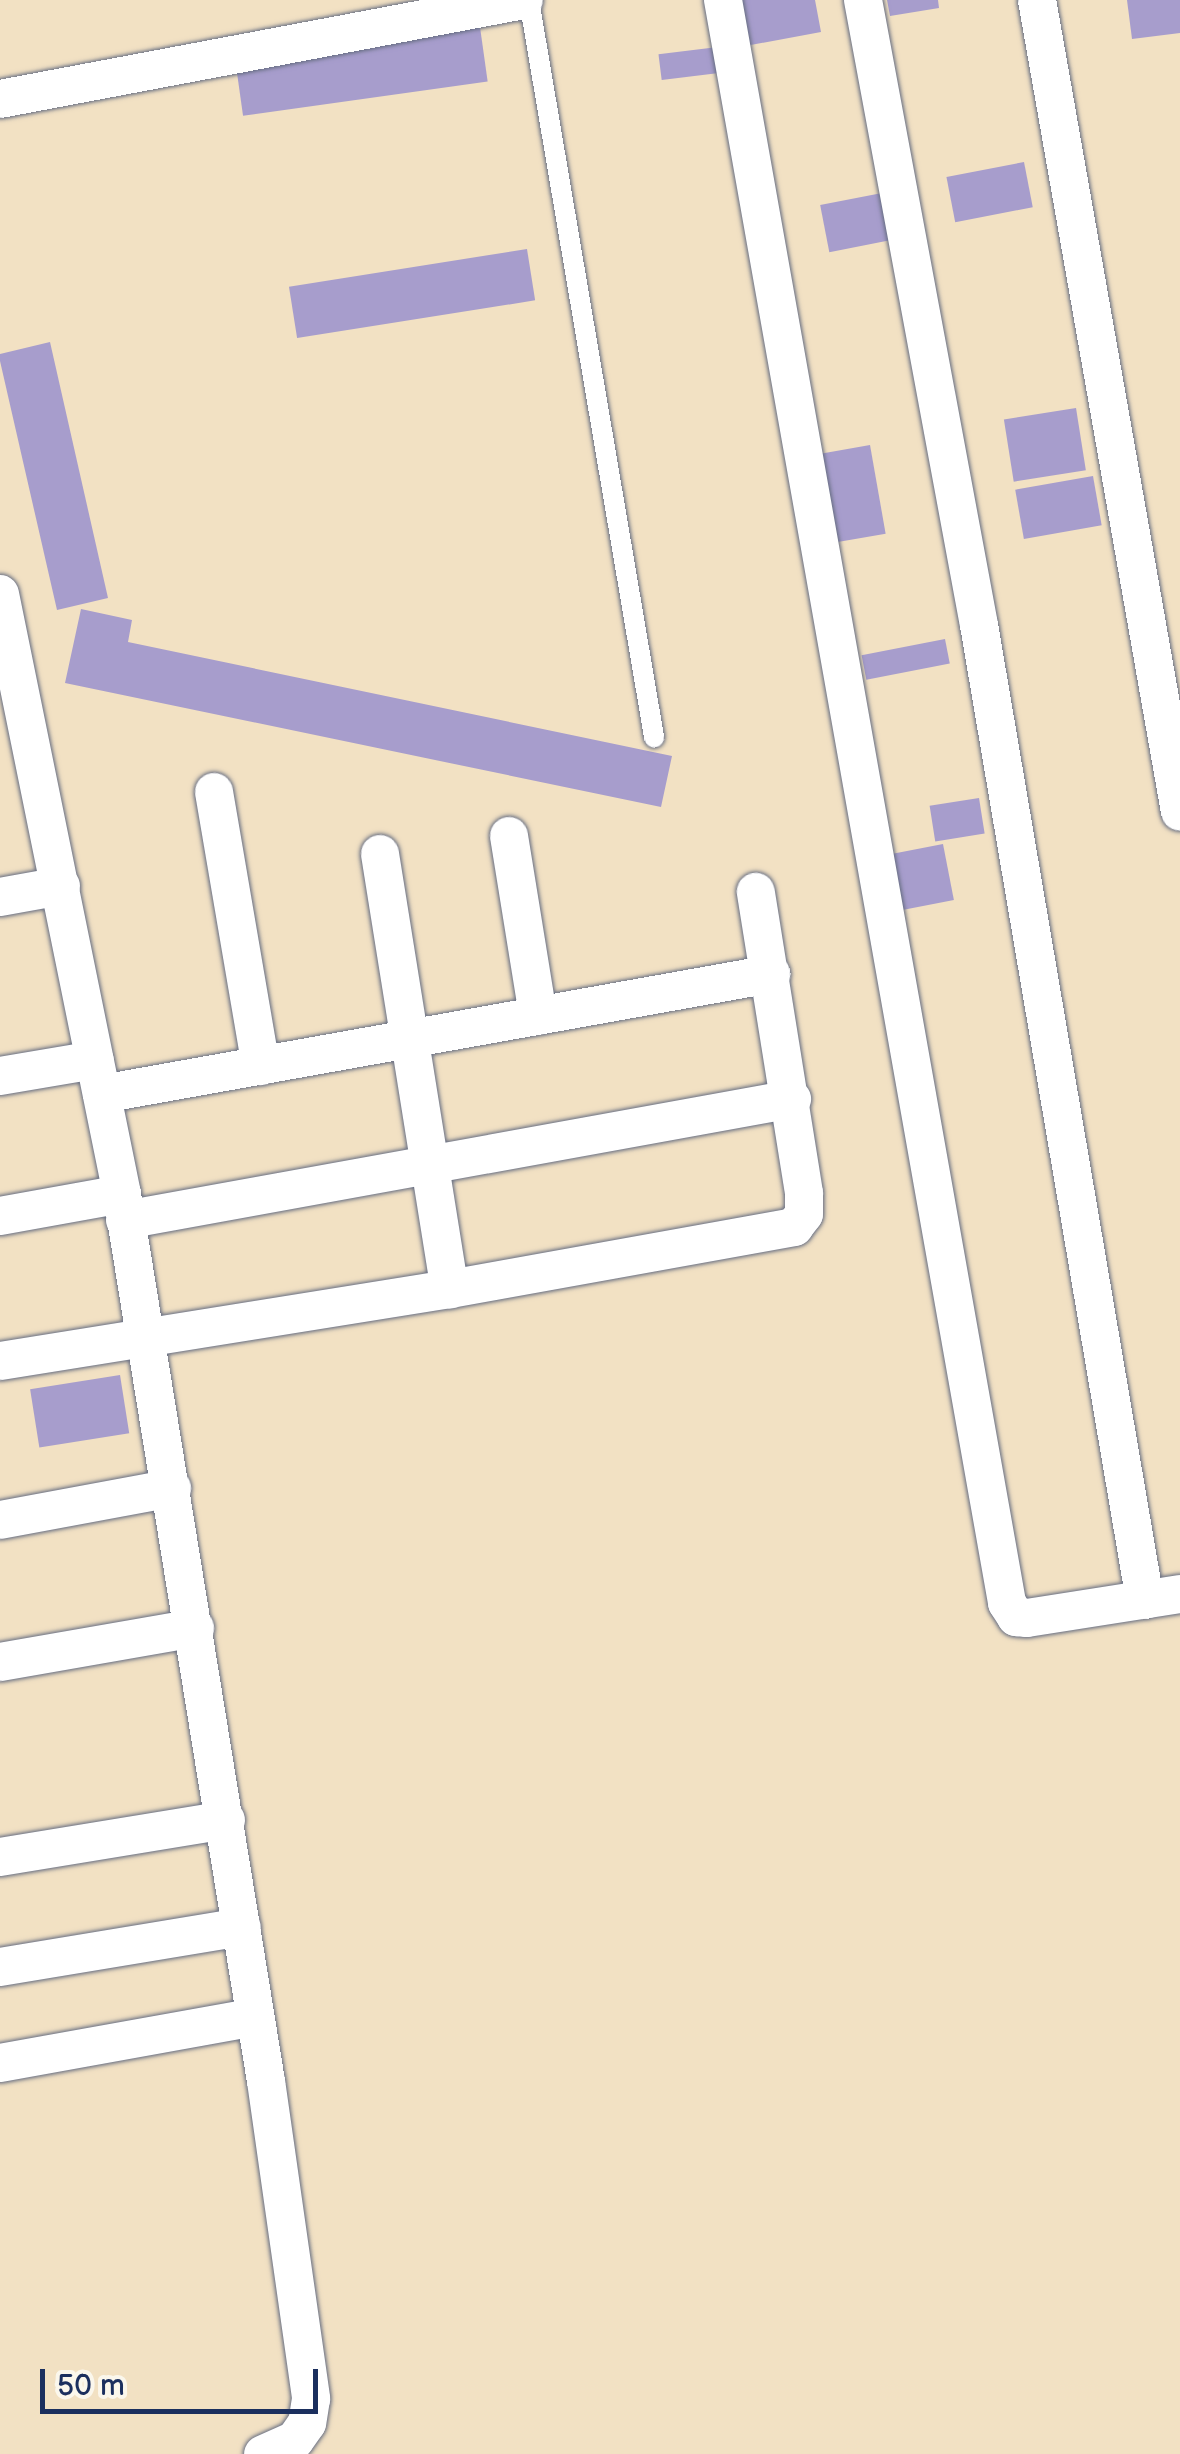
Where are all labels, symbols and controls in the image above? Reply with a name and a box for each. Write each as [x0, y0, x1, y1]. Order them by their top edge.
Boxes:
scale bar [45, 2349, 322, 2411]
text: 50 m [57, 2368, 125, 2404]

